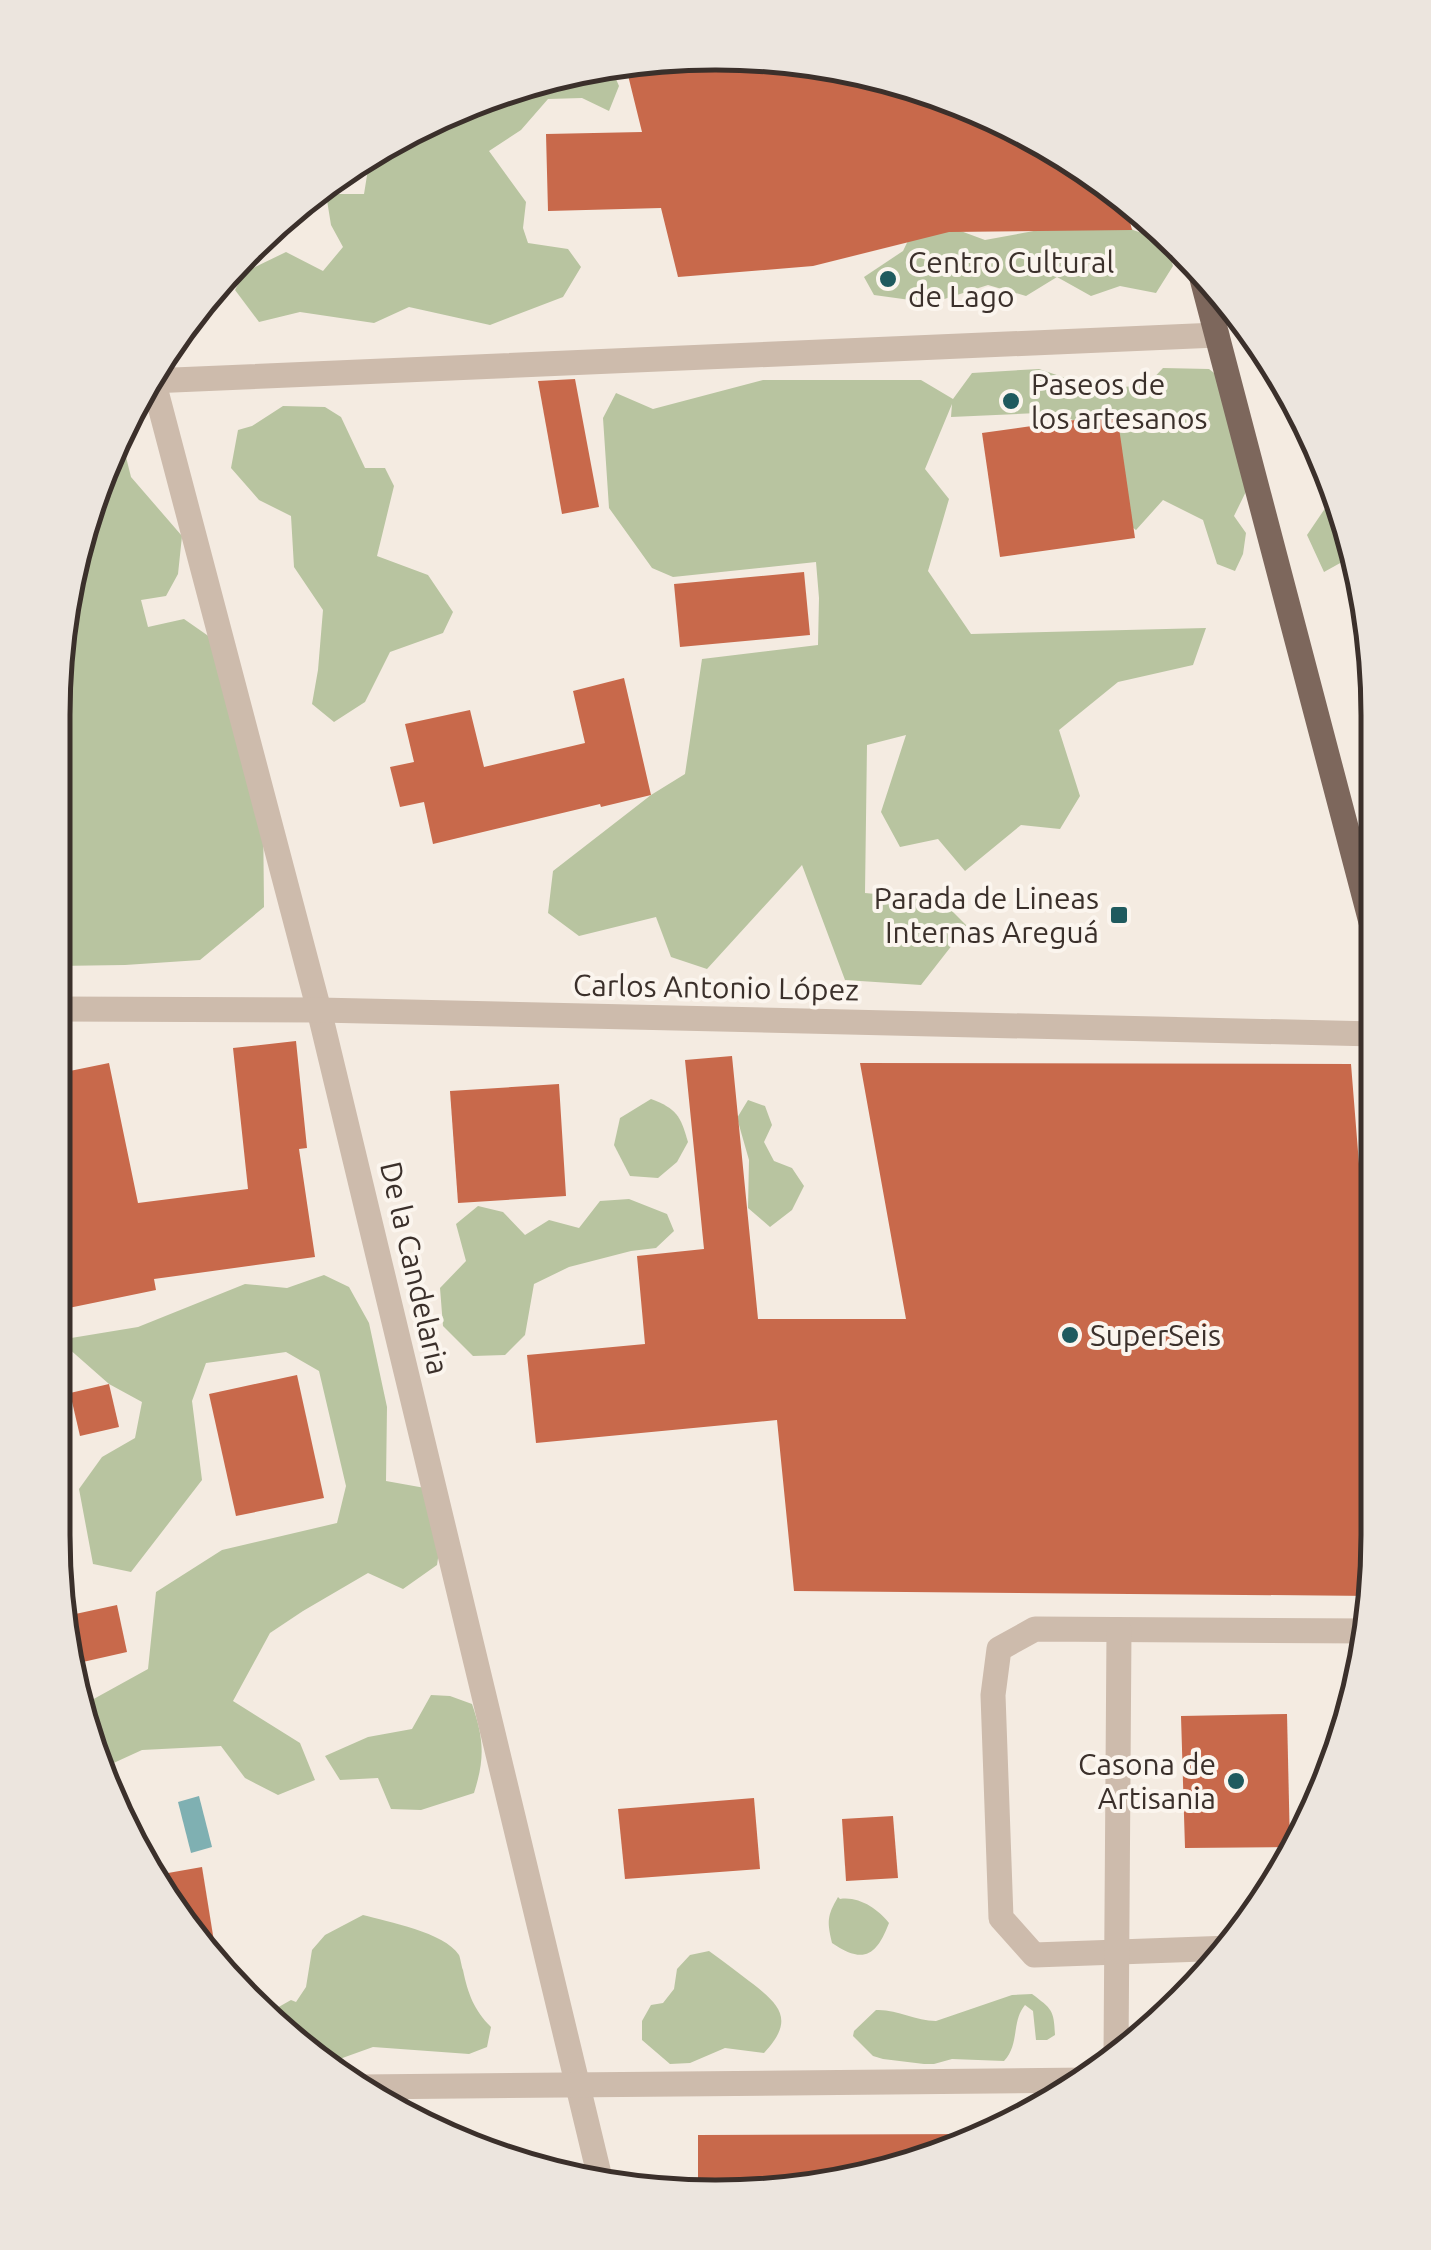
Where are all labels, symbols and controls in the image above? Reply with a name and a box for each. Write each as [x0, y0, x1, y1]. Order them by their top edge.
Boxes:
place label: Centro Cultural de Lago [908, 245, 1114, 313]
marker: Centro Cultural de Lago [877, 268, 899, 290]
place label: Paseos de los artesanos [1031, 367, 1208, 435]
marker: Paseos de los artesanos [1000, 390, 1022, 412]
place label: Parada de Lineas Internas Areguá [874, 881, 1099, 949]
marker: Parada de Lineas Internas Areguá [1108, 904, 1130, 926]
street label: Carlos Antonio López [573, 968, 859, 1006]
street label: De la Candelaria [374, 1158, 456, 1378]
place label: SuperSeis [1090, 1318, 1221, 1352]
marker: SuperSeis [1059, 1324, 1081, 1346]
place label: Casona de Artisania [1078, 1747, 1216, 1815]
marker: Casona de Artisania [1225, 1770, 1247, 1792]

